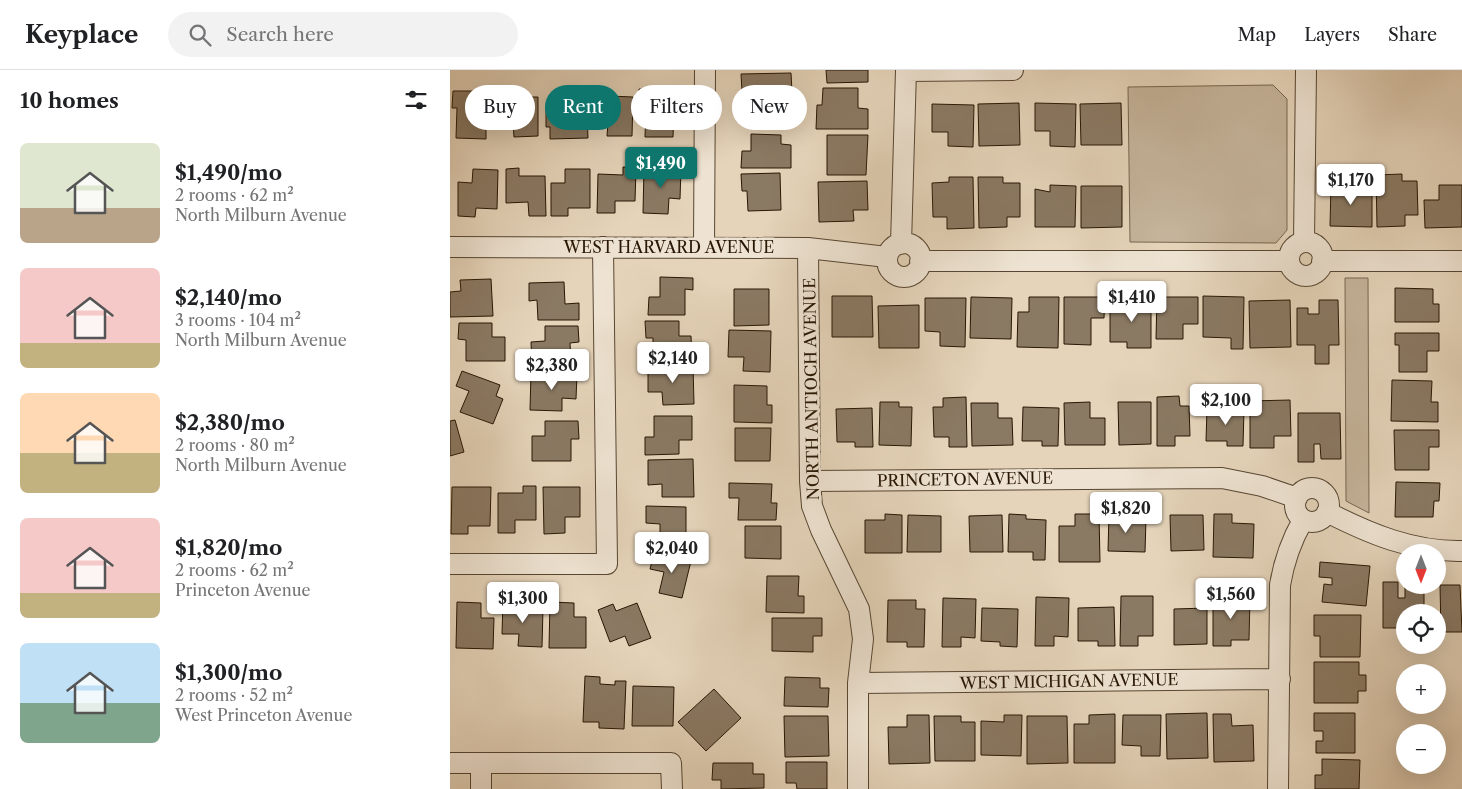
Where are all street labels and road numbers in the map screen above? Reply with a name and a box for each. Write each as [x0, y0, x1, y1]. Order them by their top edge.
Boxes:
street label: WEST HARVARD AVENUE [563, 237, 774, 257]
street label: NORTH ANTIOCH AVENUE [799, 278, 823, 500]
street label: PRINCETON AVENUE [877, 467, 1053, 491]
street label: WEST MICHIGAN AVENUE [958, 669, 1179, 693]

